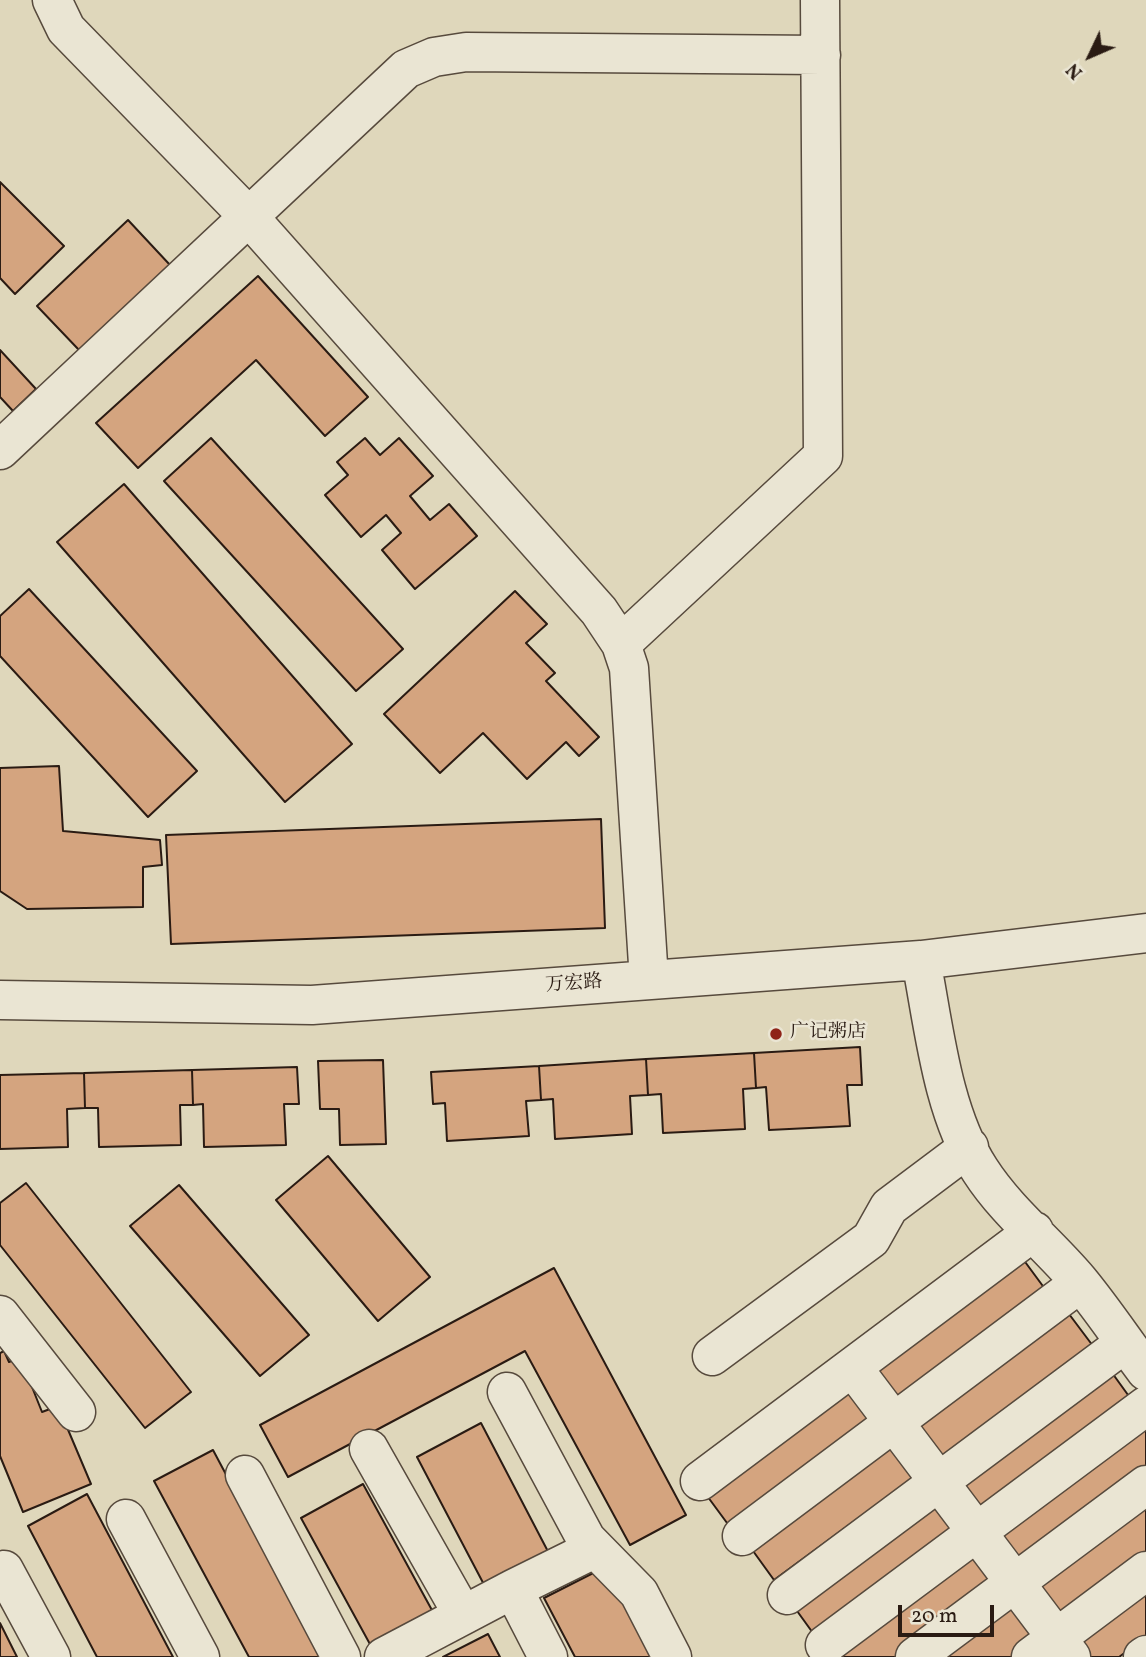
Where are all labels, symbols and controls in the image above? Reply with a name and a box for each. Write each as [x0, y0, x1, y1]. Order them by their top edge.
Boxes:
north arrow [1055, 21, 1125, 91]
text: N [1061, 57, 1089, 85]
street label: 万宏路 [545, 972, 603, 998]
place label: 广记粥店 [790, 1023, 866, 1045]
marker: 广记粥店 [768, 1026, 784, 1042]
scale bar [901, 1590, 997, 1634]
text: 20 m [911, 1602, 957, 1631]

